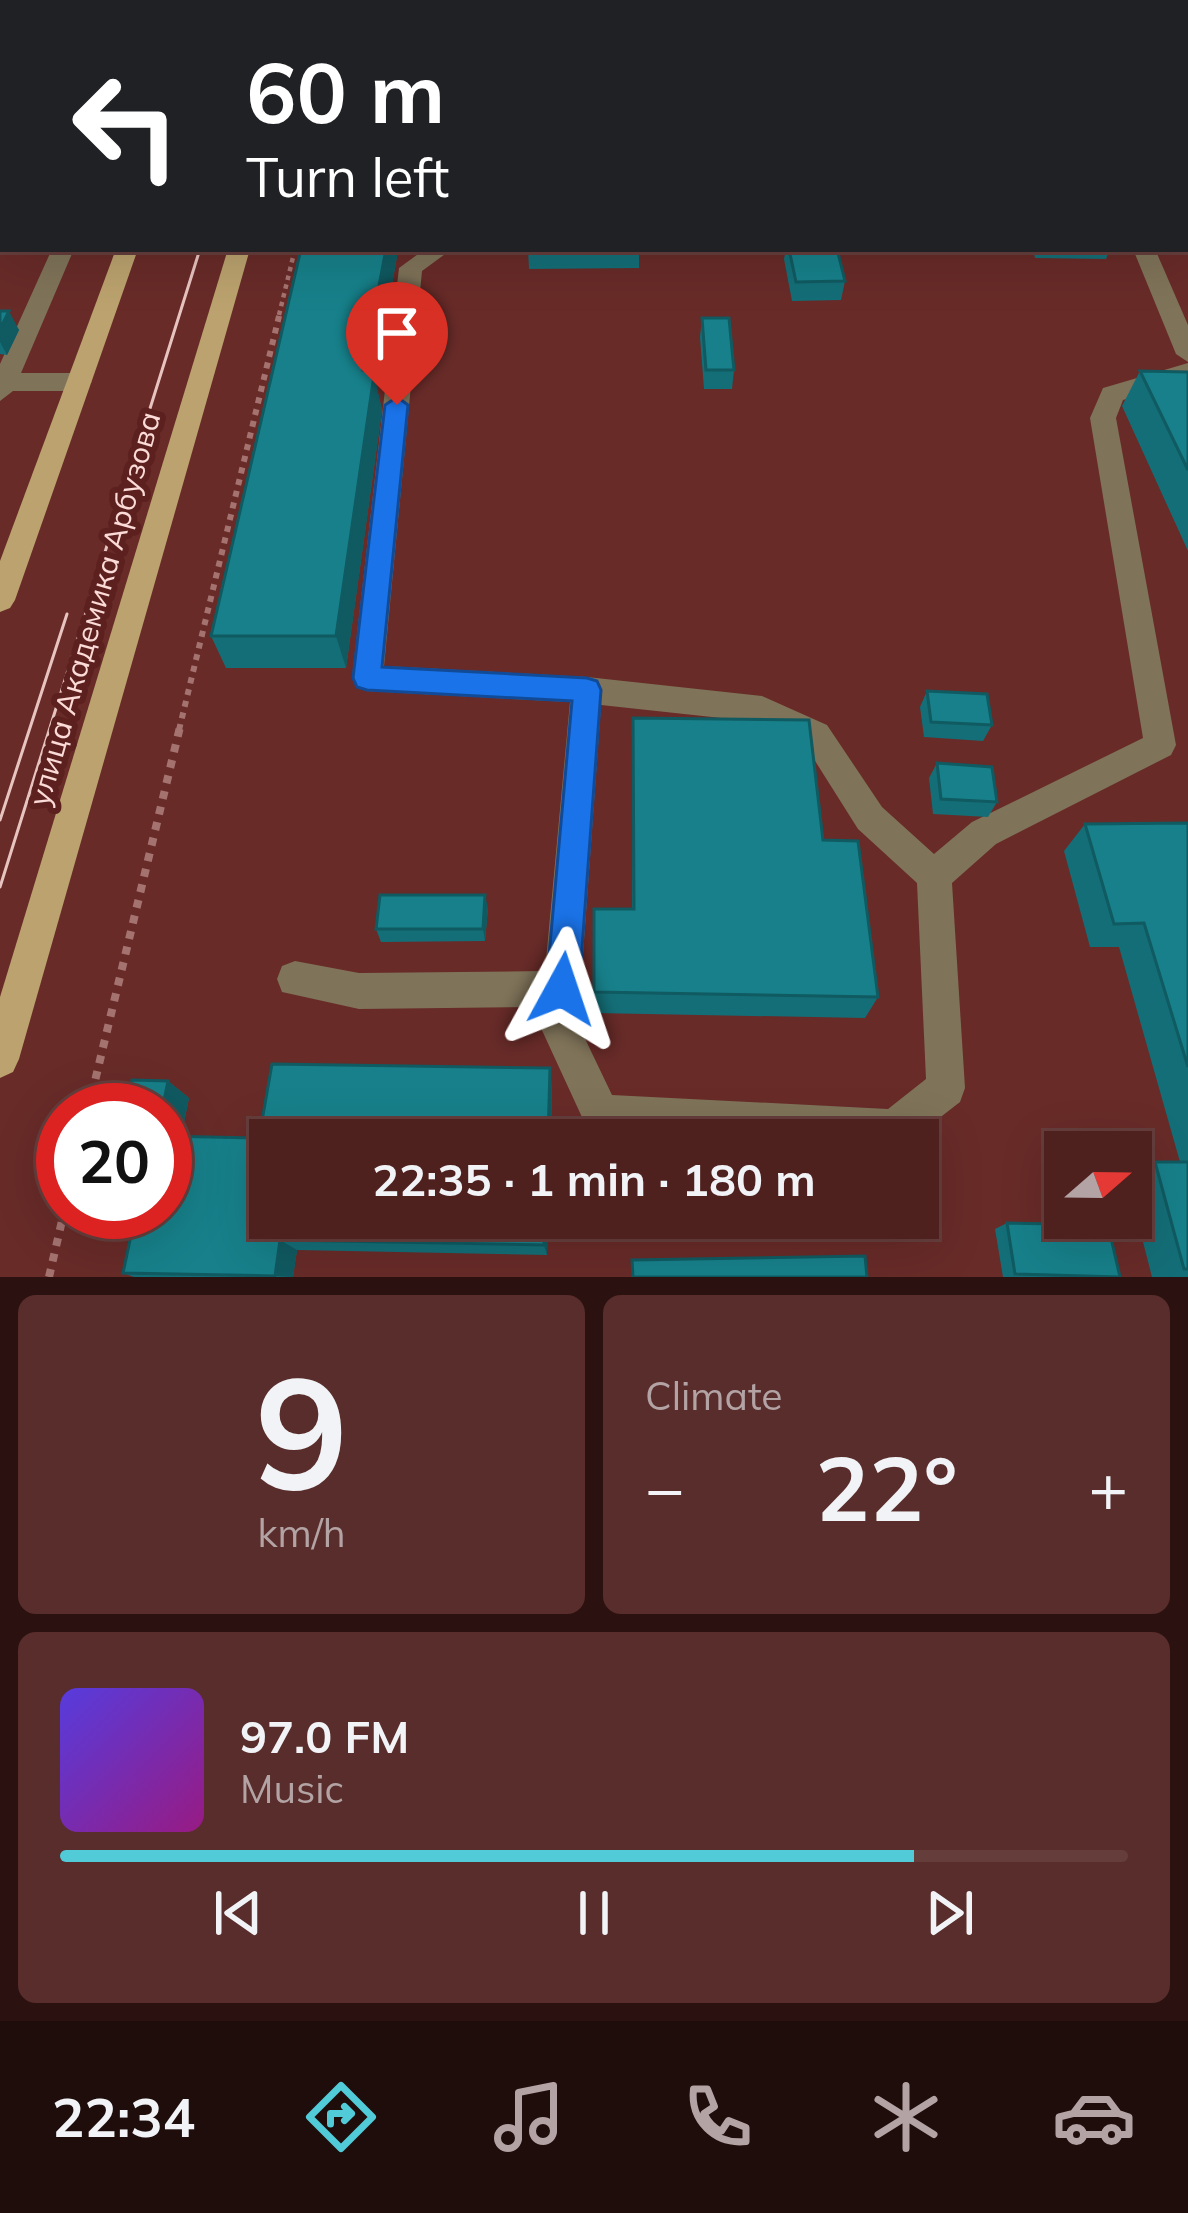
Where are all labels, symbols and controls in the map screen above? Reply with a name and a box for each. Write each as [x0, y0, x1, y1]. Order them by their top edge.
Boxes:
text: 60 m [246, 39, 445, 144]
icon: left [48, 48, 204, 204]
text: Turn left [246, 143, 449, 211]
pin [346, 282, 448, 405]
icon: arrive [364, 300, 430, 366]
street label: улица Академика Арбузова [19, 407, 169, 810]
position arrow [499, 926, 625, 1052]
speed limit sign: 20 [36, 1083, 192, 1239]
north arrow [1044, 1131, 1152, 1239]
map controls [1044, 1131, 1152, 1239]
text: 22:35 · 1 min · 180 m [372, 1151, 816, 1207]
text: 9 [255, 1332, 348, 1528]
text: Climate [645, 1371, 783, 1420]
text: 22° [815, 1431, 958, 1544]
text: − [645, 1446, 685, 1529]
text: + [1088, 1446, 1128, 1529]
text: km/h [257, 1508, 346, 1557]
text: 97.0 FM [240, 1708, 409, 1764]
text: Music [240, 1764, 344, 1813]
icon: previous [205, 1880, 271, 1946]
icon: pause [561, 1880, 627, 1946]
icon: next [917, 1880, 983, 1946]
icon: directions [299, 2075, 383, 2159]
icon: music [487, 2075, 571, 2159]
icon: phone [676, 2075, 760, 2159]
icon: climate [864, 2075, 948, 2159]
icon: car [1052, 2075, 1136, 2159]
text: 22:34 [52, 2083, 195, 2151]

